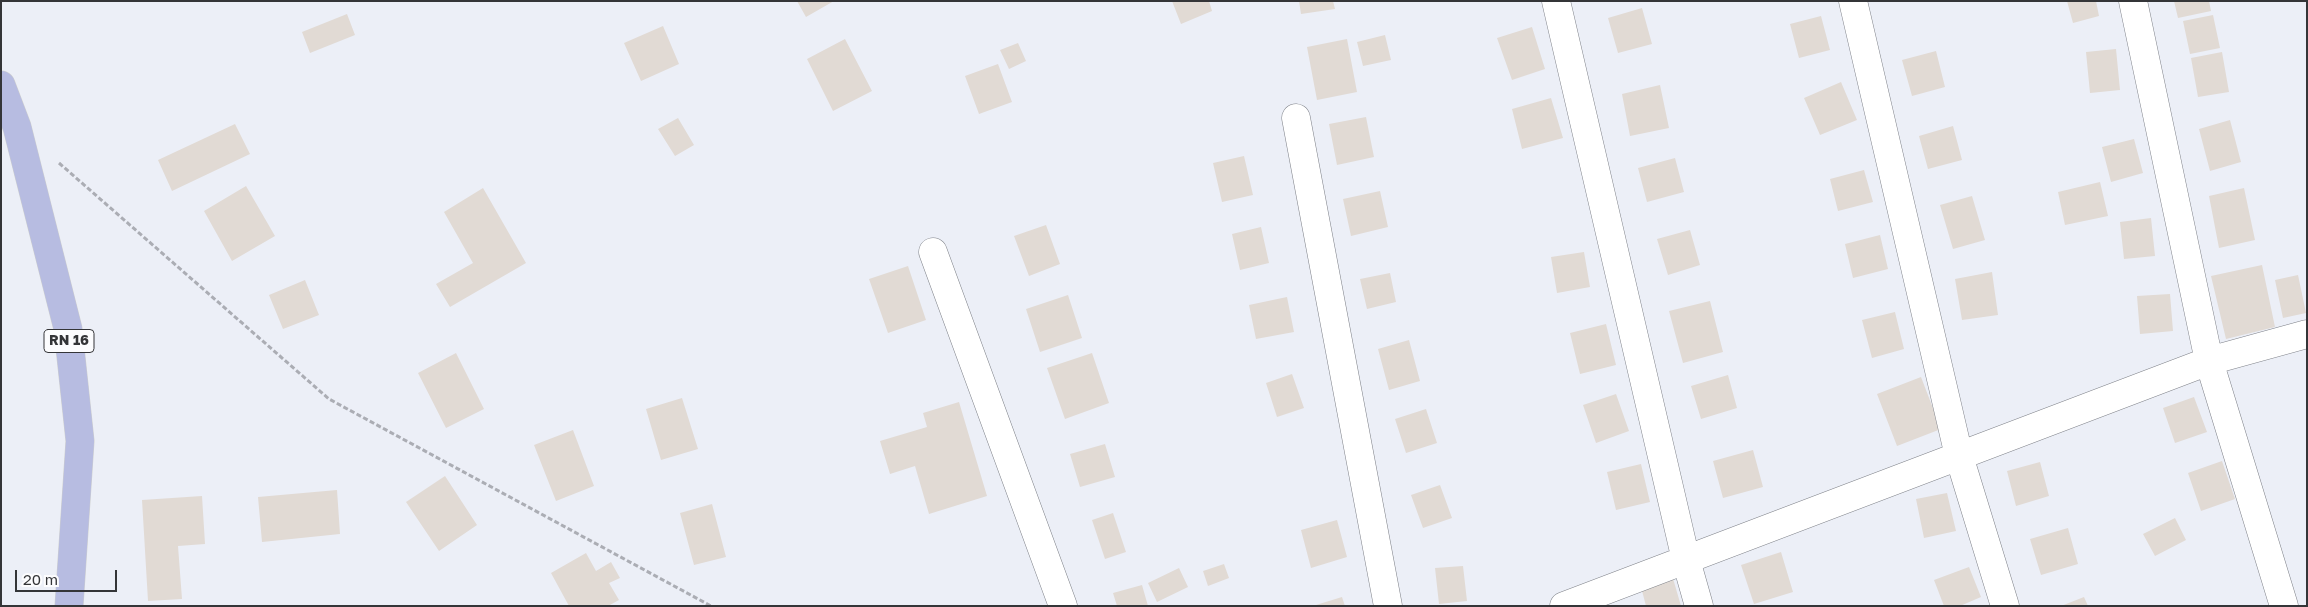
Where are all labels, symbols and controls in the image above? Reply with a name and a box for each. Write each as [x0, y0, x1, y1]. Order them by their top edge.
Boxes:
road number: RN 16 [44, 330, 94, 352]
scale bar [18, 560, 120, 592]
text: 20 m [23, 570, 58, 588]

